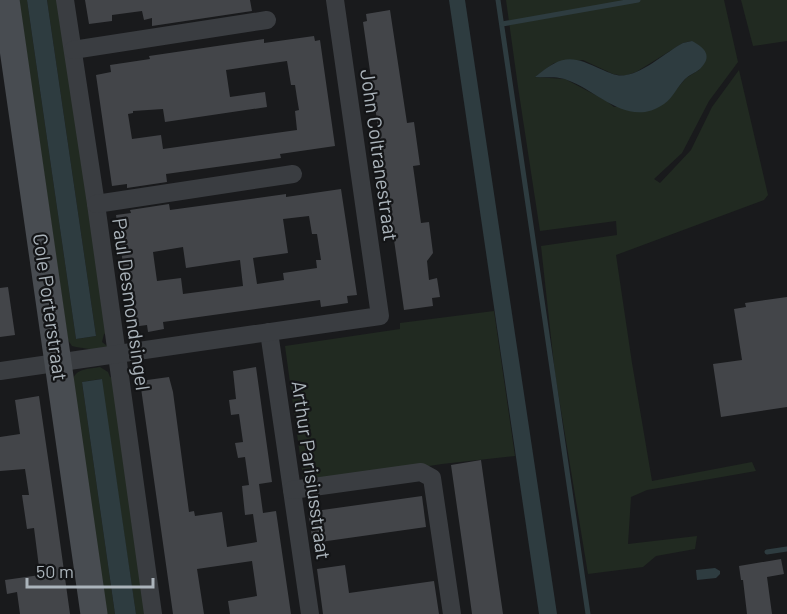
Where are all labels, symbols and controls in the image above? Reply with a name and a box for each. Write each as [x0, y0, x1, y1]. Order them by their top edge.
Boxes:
street label: John Coltranestraat [356, 68, 404, 242]
street label: Paul Desmondsingel [108, 216, 156, 392]
street label: Cole Porterstraat [29, 232, 73, 382]
street label: Arthur Parisiusstraat [288, 379, 336, 561]
scale bar [27, 551, 153, 589]
text: 50 m [36, 560, 74, 582]

